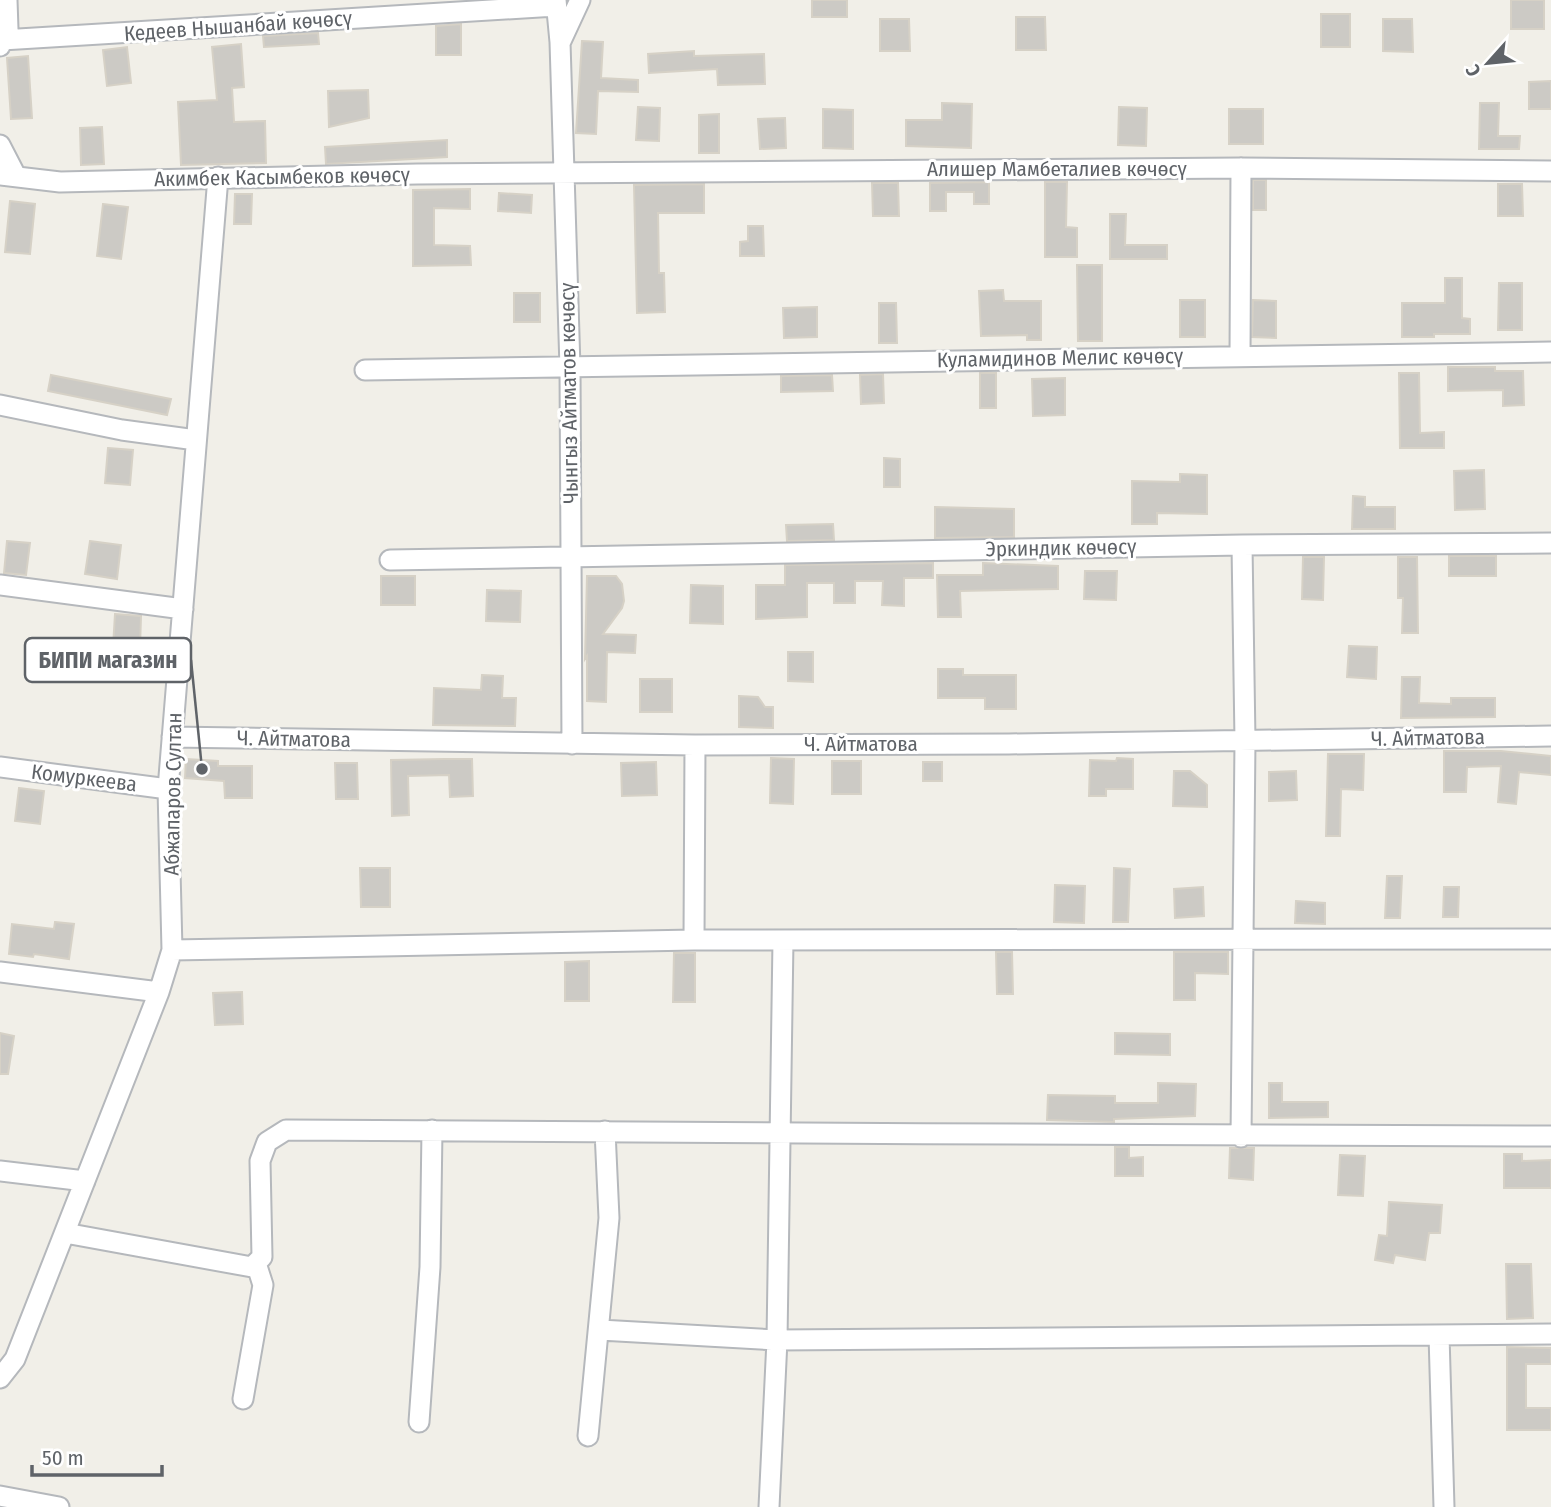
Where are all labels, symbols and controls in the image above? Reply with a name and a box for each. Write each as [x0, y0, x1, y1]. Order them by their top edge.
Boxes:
street label: Кедеев Нышанбай көчөсү [123, 5, 354, 47]
north arrow [1453, 28, 1523, 98]
text: С [1461, 61, 1486, 80]
street label: Алишер Мамбеталиев көчөсү [927, 156, 1188, 182]
street label: Акимбек Касымбеков көчөсү [154, 162, 411, 192]
street label: Чынгыз Айтматов көчөсү [554, 282, 584, 504]
street label: Куламидинов Мелис көчөсү [937, 343, 1184, 373]
street label: Эркиндик көчөсү [985, 534, 1137, 562]
callout: БИПИ магазин [25, 638, 191, 682]
text: БИПИ магазин [39, 646, 177, 674]
street label: Абжапаров Султан [159, 712, 187, 876]
street label: Ч. Айтматова [1371, 724, 1485, 752]
street label: Ч. Айтматова [237, 725, 351, 753]
street label: Ч. Айтматова [804, 731, 918, 757]
street label: Комуркеева [30, 759, 138, 797]
scale bar [32, 1434, 161, 1478]
text: 50 m [42, 1445, 84, 1471]

